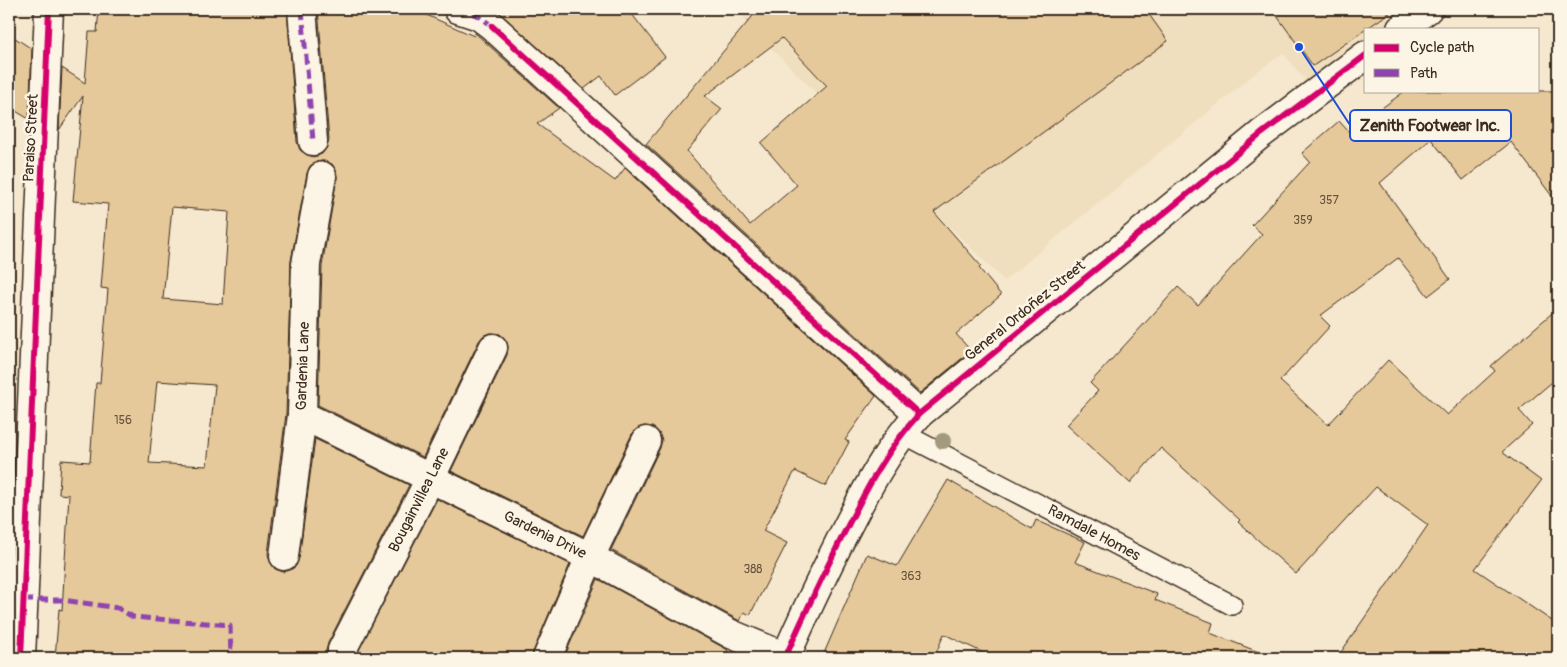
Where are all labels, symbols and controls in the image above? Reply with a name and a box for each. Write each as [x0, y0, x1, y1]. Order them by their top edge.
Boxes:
legend [1364, 28, 1540, 92]
text: Cycle path [1410, 38, 1474, 57]
text: Path [1410, 64, 1437, 83]
street label: Paraiso Street [19, 92, 43, 183]
callout: Zenith Footwear Inc. [1350, 110, 1511, 141]
text: Zenith Footwear Inc. [1360, 116, 1500, 136]
house number: 357 [1319, 193, 1339, 208]
house number: 359 [1293, 213, 1313, 228]
street label: General Ordoñez Street [961, 256, 1090, 365]
street label: Gardenia Lane [292, 321, 314, 411]
house number: 156 [114, 413, 132, 428]
street label: Bougainvillea Lane [385, 444, 454, 555]
street label: Ramdale Homes [1044, 501, 1144, 565]
street label: Gardenia Drive [500, 507, 590, 564]
house number: 388 [744, 562, 762, 577]
house number: 363 [901, 569, 921, 584]

